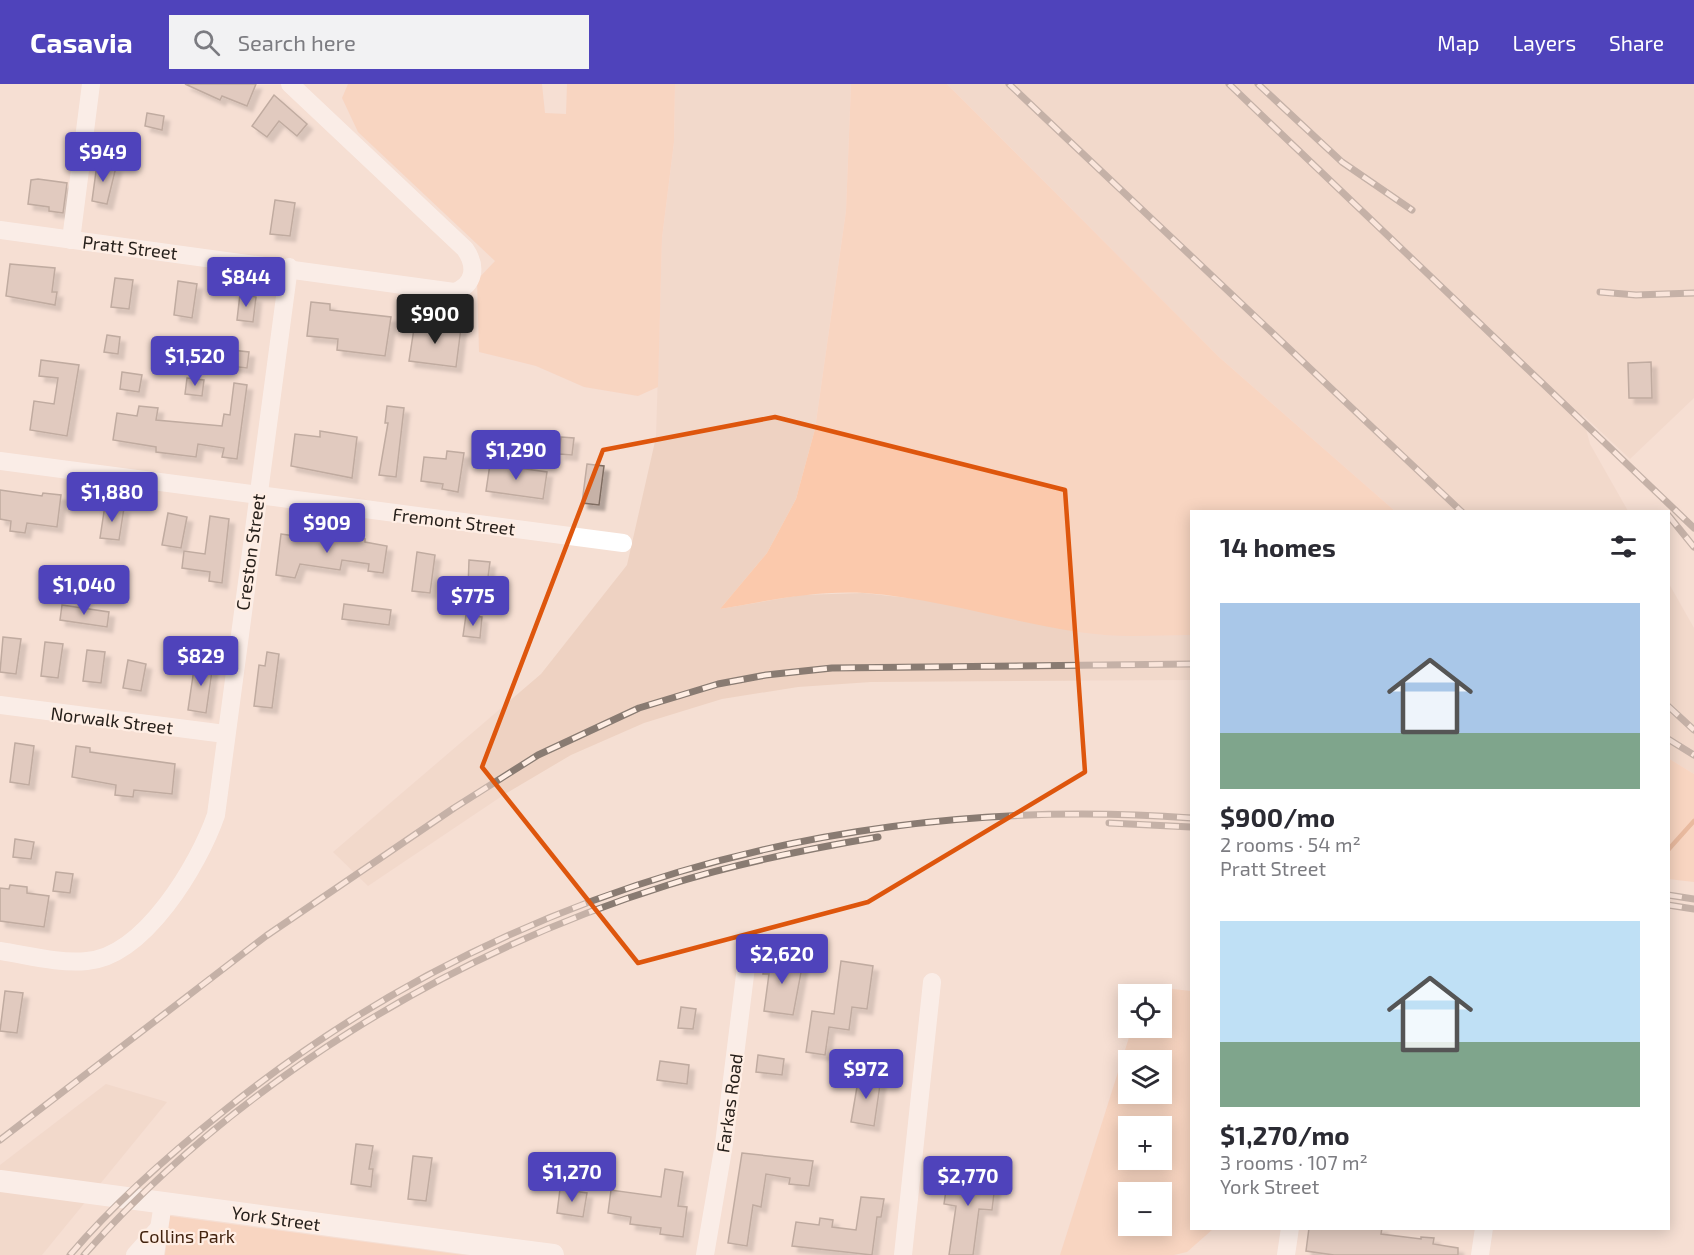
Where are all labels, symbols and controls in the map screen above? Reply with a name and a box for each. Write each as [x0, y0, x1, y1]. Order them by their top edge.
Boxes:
search box [169, 15, 589, 69]
text: Casavia [30, 25, 133, 59]
icon: search [190, 26, 223, 59]
text: Search here [238, 29, 356, 55]
text: Map [1437, 30, 1479, 55]
text: Layers [1512, 30, 1576, 55]
text: Share [1609, 30, 1664, 55]
pin: $949 [67, 132, 139, 183]
text: $949 [79, 139, 127, 163]
street label: Pratt Street [81, 230, 179, 264]
pin: $844 [210, 257, 282, 308]
text: $844 [221, 264, 271, 288]
pin: $900 [399, 294, 471, 345]
text: $900 [411, 301, 459, 325]
pin: $1,520 [146, 336, 244, 387]
text: $1,520 [165, 343, 225, 367]
pin: $1,290 [467, 430, 565, 481]
text: $1,290 [485, 437, 547, 461]
pin: $1,880 [63, 472, 161, 523]
text: $1,880 [81, 479, 143, 503]
street label: Creston Street [231, 492, 269, 612]
pin: $909 [291, 503, 363, 554]
street label: Fremont Street [391, 503, 517, 539]
text: $909 [303, 510, 351, 534]
icon: filters [1607, 530, 1640, 563]
text: 14 homes [1220, 531, 1336, 562]
pin: $1,040 [35, 565, 133, 616]
text: $1,040 [52, 572, 116, 596]
pin: $775 [437, 576, 509, 627]
text: $775 [451, 583, 495, 607]
pin: $829 [165, 636, 237, 687]
icon: home [1376, 642, 1484, 750]
text: $829 [177, 643, 225, 667]
street label: Norwalk Street [50, 702, 175, 738]
text: $900/mo [1220, 801, 1335, 832]
text: 2 rooms · 54 m² [1220, 832, 1361, 856]
text: Pratt Street [1220, 856, 1326, 880]
pin: $2,620 [733, 934, 831, 985]
text: $2,620 [750, 941, 814, 965]
icon: home [1376, 960, 1484, 1068]
map controls [1118, 984, 1172, 1236]
button: locate [1118, 984, 1172, 1038]
pin: $972 [830, 1049, 902, 1100]
button: layers [1118, 1050, 1172, 1104]
street label: Farkas Road [711, 1052, 747, 1154]
text: $972 [843, 1056, 889, 1080]
button: + [1118, 1116, 1172, 1170]
text: $1,270/mo [1220, 1119, 1350, 1150]
text: 3 rooms · 107 m² [1220, 1150, 1368, 1174]
pin: $1,270 [523, 1152, 621, 1203]
pin: $2,770 [919, 1156, 1017, 1207]
text: $1,270 [542, 1159, 602, 1183]
text: $2,770 [937, 1163, 999, 1187]
text: York Street [1220, 1174, 1319, 1198]
button: − [1118, 1182, 1172, 1236]
street label: York Street [230, 1201, 322, 1235]
park label: Collins Park [139, 1225, 235, 1247]

